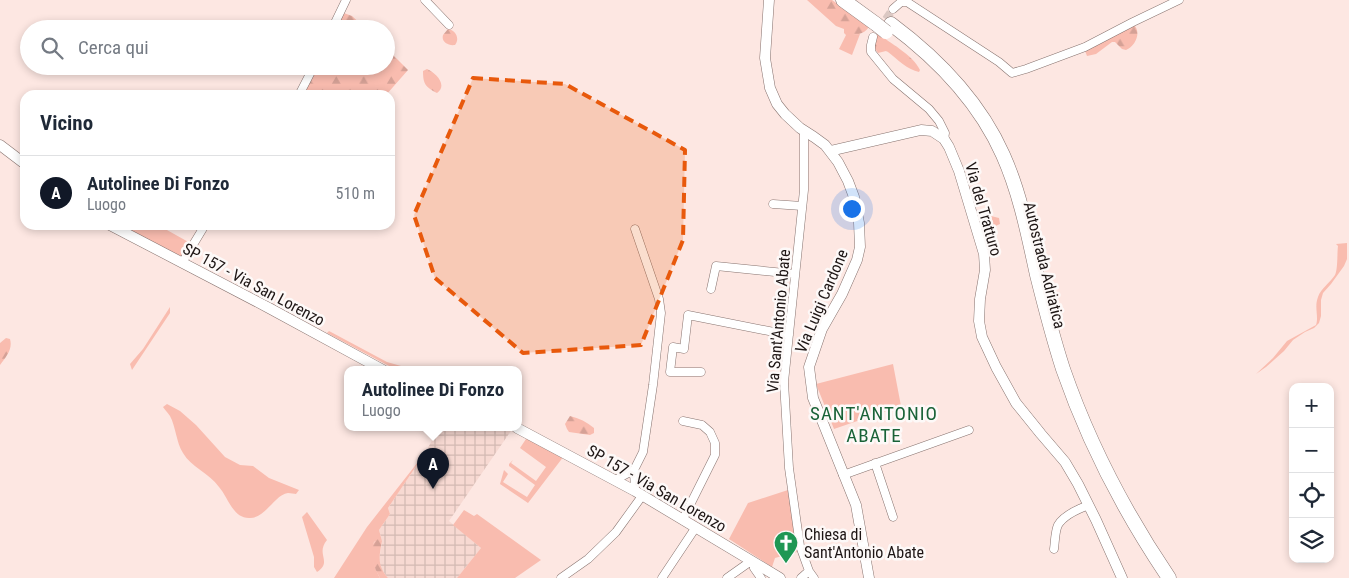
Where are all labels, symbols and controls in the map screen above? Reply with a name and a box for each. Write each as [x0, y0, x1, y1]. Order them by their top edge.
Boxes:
search box [20, 20, 395, 75]
icon: search [38, 34, 66, 62]
text: Cerca qui [78, 36, 149, 59]
text: Vicino [40, 111, 93, 135]
street label: Via del Tratturo [961, 160, 1006, 258]
text: Autolinee Di Fonzo [87, 172, 230, 195]
text: A [51, 184, 61, 203]
text: 510 m [336, 184, 375, 203]
text: Luogo [87, 195, 126, 214]
your location [839, 196, 865, 222]
street label: Autostrada Adriatica [1020, 200, 1069, 330]
street label: SP 157 - Via San Lorenzo [180, 239, 328, 330]
street label: Via Luigi Cardone [791, 247, 852, 356]
street label: Via Sant'Antonio Abate [763, 248, 794, 394]
popup [344, 366, 522, 431]
text: Autolinee Di Fonzo [362, 378, 504, 401]
map controls [1289, 383, 1334, 563]
button: + [1289, 383, 1334, 428]
text: Luogo [362, 401, 401, 420]
district label: SANT'ANTONIO ABATE [810, 402, 938, 447]
button: − [1289, 428, 1334, 473]
street label: SP 157 - Via San Lorenzo [584, 441, 730, 536]
pin: A [417, 448, 449, 489]
button: locate [1289, 473, 1334, 518]
button: layers [1289, 518, 1334, 563]
place label: Chiesa di Sant'Antonio Abate [804, 525, 924, 562]
church icon: Chiesa di Sant'Antonio Abate [773, 530, 799, 564]

